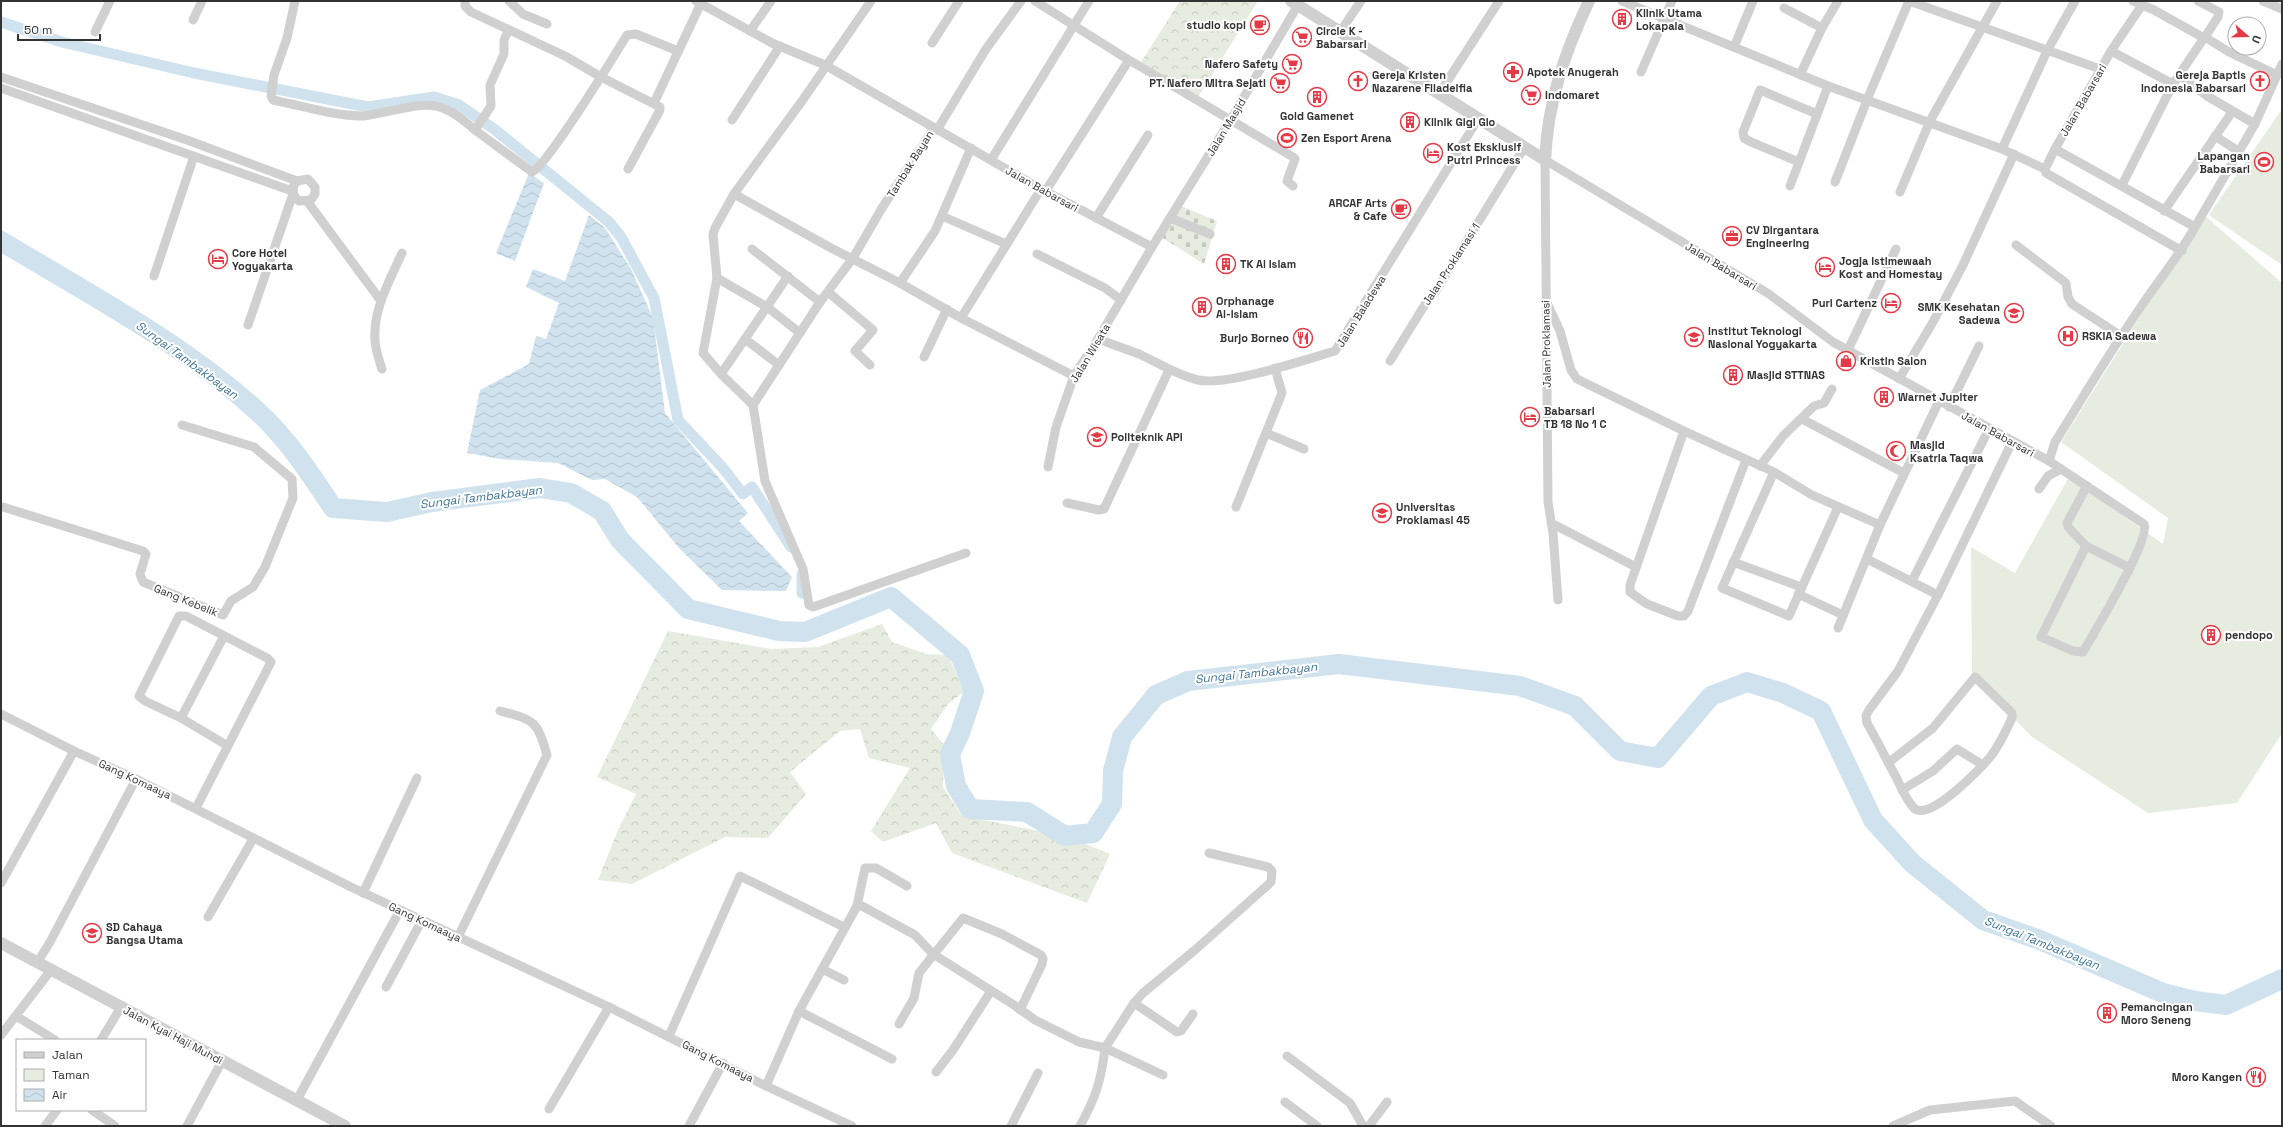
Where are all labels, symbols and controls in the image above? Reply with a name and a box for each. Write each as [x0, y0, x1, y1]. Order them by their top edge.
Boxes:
place label: Klinik Utama Lokapala [1636, 6, 1703, 33]
building icon: Klinik Utama Lokapala [1611, 8, 1633, 30]
cafe icon: studio kopi [1249, 14, 1271, 36]
scale bar [18, 16, 100, 42]
north arrow [2227, 16, 2267, 56]
place label: studio kopi [1187, 18, 1246, 32]
text: 50 m [24, 22, 52, 38]
place label: Circle K - Babarsari [1316, 24, 1367, 51]
supermarket icon: Circle K - Babarsari [1291, 26, 1313, 48]
text: U [2249, 34, 2264, 45]
supermarket icon: Nafero Safety [1281, 53, 1303, 75]
place label: Nafero Safety [1205, 57, 1278, 71]
pharmacy icon: Apotek Anugerah [1502, 61, 1524, 83]
street label: Jalan Babarsari [2057, 61, 2109, 139]
place label: Apotek Anugerah [1527, 65, 1619, 79]
place label: Gereja Kristen Nazarene Filadelfia [1372, 68, 1473, 95]
place label: Gereja Baptis Indonesia Babarsari [2141, 68, 2246, 95]
church icon: Gereja Kristen Nazarene Filadelfia [1347, 70, 1369, 92]
church icon: Gereja Baptis Indonesia Babarsari [2249, 70, 2271, 92]
supermarket icon: PT. Nafero Mitra Sejati [1269, 72, 1291, 94]
place label: PT. Nafero Mitra Sejati [1149, 76, 1266, 90]
supermarket icon: Indomaret [1520, 84, 1542, 106]
building icon: Gold Gamenet [1306, 86, 1328, 108]
place label: Indomaret [1545, 88, 1600, 102]
street label: Jalan Masjid [1203, 95, 1249, 159]
place label: Gold Gamenet [1280, 109, 1354, 123]
building icon: Klinik Gigi Gio [1399, 111, 1421, 133]
place label: Klinik Gigi Gio [1424, 115, 1496, 129]
sports icon: Zen Esport Arena [1276, 127, 1298, 149]
street label: Tambak Bayan [884, 128, 936, 200]
place label: Zen Esport Arena [1301, 131, 1392, 145]
place label: Kost Eksklusif Putri Princess [1447, 140, 1521, 167]
hotel icon: Kost Eksklusif Putri Princess [1422, 142, 1444, 164]
place label: Lapangan Babarsari [2197, 149, 2250, 176]
sports icon: Lapangan Babarsari [2253, 151, 2275, 173]
street label: Jalan Babarsari [1003, 163, 1081, 215]
place label: ARCAF Arts & Cafe [1328, 196, 1387, 223]
cafe icon: ARCAF Arts & Cafe [1390, 198, 1412, 220]
street label: Jalan Proklamasi 1 [1419, 220, 1483, 308]
place label: CV Dirgantara Engineering [1746, 223, 1819, 250]
office icon: CV Dirgantara Engineering [1721, 225, 1743, 247]
street label: Jalan Babarsari [1683, 239, 1760, 293]
place label: Core Hotel Yogyakarta [232, 246, 294, 273]
hotel icon: Core Hotel Yogyakarta [207, 248, 229, 270]
building icon: TK Al Islam [1215, 253, 1237, 275]
place label: Jogja Istimewaah Kost and Homestay [1839, 254, 1942, 281]
hotel icon: Jogja Istimewaah Kost and Homestay [1814, 256, 1836, 278]
place label: TK Al Islam [1240, 257, 1296, 271]
street label: Jalan Baladewa [1333, 272, 1389, 350]
hotel icon: Puri Cartenz [1880, 292, 1902, 314]
place label: Orphanage Al-Islam [1216, 294, 1274, 321]
building icon: Orphanage Al-Islam [1191, 296, 1213, 318]
place label: Puri Cartenz [1812, 296, 1877, 310]
street label: Jalan Proklamasi [1538, 300, 1554, 388]
place label: SMK Kesehatan Sadewa [1918, 300, 2001, 327]
school or university icon: SMK Kesehatan Sadewa [2003, 302, 2025, 324]
water label: Sungai Tambakbayan [133, 317, 242, 403]
street label: Jalan Wisata [1067, 320, 1113, 385]
place label: Institut Teknologi Nasional Yogyakarta [1708, 324, 1817, 351]
hospital icon: RSKIA Sadewa [2057, 325, 2079, 347]
school or university icon: Institut Teknologi Nasional Yogyakarta [1683, 326, 1705, 348]
restaurant icon: Burjo Borneo [1292, 327, 1314, 349]
place label: RSKIA Sadewa [2082, 329, 2157, 343]
place label: Burjo Borneo [1220, 331, 1289, 345]
shop icon: Kristin Salon [1835, 350, 1857, 372]
place label: Kristin Salon [1860, 354, 1927, 368]
building icon: Masjid STTNAS [1722, 364, 1744, 386]
place label: Masjid STTNAS [1747, 368, 1825, 382]
building icon: Warnet Jupiter [1873, 386, 1895, 408]
place label: Warnet Jupiter [1898, 390, 1979, 404]
place label: Babarsari TB 18 No 1 C [1544, 404, 1607, 431]
hotel icon: Babarsari TB 18 No 1 C [1519, 406, 1541, 428]
street label: Jalan Babarsari [1959, 408, 2037, 460]
school or university icon: Politeknik API [1086, 426, 1108, 448]
place label: Politeknik API [1111, 430, 1183, 444]
place label: Masjid Ksatria Taqwa [1910, 438, 1984, 465]
mosque icon: Masjid Ksatria Taqwa [1885, 440, 1907, 462]
water label: Sungai Tambakbayan [419, 482, 544, 512]
place label: Universitas Proklamasi 45 [1396, 500, 1470, 527]
school or university icon: Universitas Proklamasi 45 [1371, 502, 1393, 524]
street label: Gang Kebelik [152, 581, 220, 619]
building icon: pendopo [2200, 624, 2222, 646]
place label: pendopo [2225, 628, 2273, 642]
water label: Sungai Tambakbayan [1194, 659, 1319, 687]
street label: Gang Komaaya [96, 756, 174, 802]
street label: Gang Komaaya [386, 899, 464, 945]
water label: Sungai Tambakbayan [1982, 913, 2103, 974]
place label: SD Cahaya Bangsa Utama [106, 920, 183, 947]
school or university icon: SD Cahaya Bangsa Utama [81, 922, 103, 944]
place label: Pemancingan Moro Seneng [2121, 1000, 2193, 1027]
building icon: Pemancingan Moro Seneng [2096, 1002, 2118, 1024]
street label: Jalan Kyai Haji Muhdi [121, 1003, 226, 1067]
street label: Gang Komaaya [680, 1037, 757, 1085]
legend [16, 1039, 146, 1111]
text: Jalan [52, 1047, 83, 1063]
restaurant icon: Moro Kangen [2245, 1066, 2267, 1088]
text: Taman [52, 1067, 89, 1083]
place label: Moro Kangen [2172, 1070, 2242, 1084]
text: Air [52, 1087, 68, 1103]

